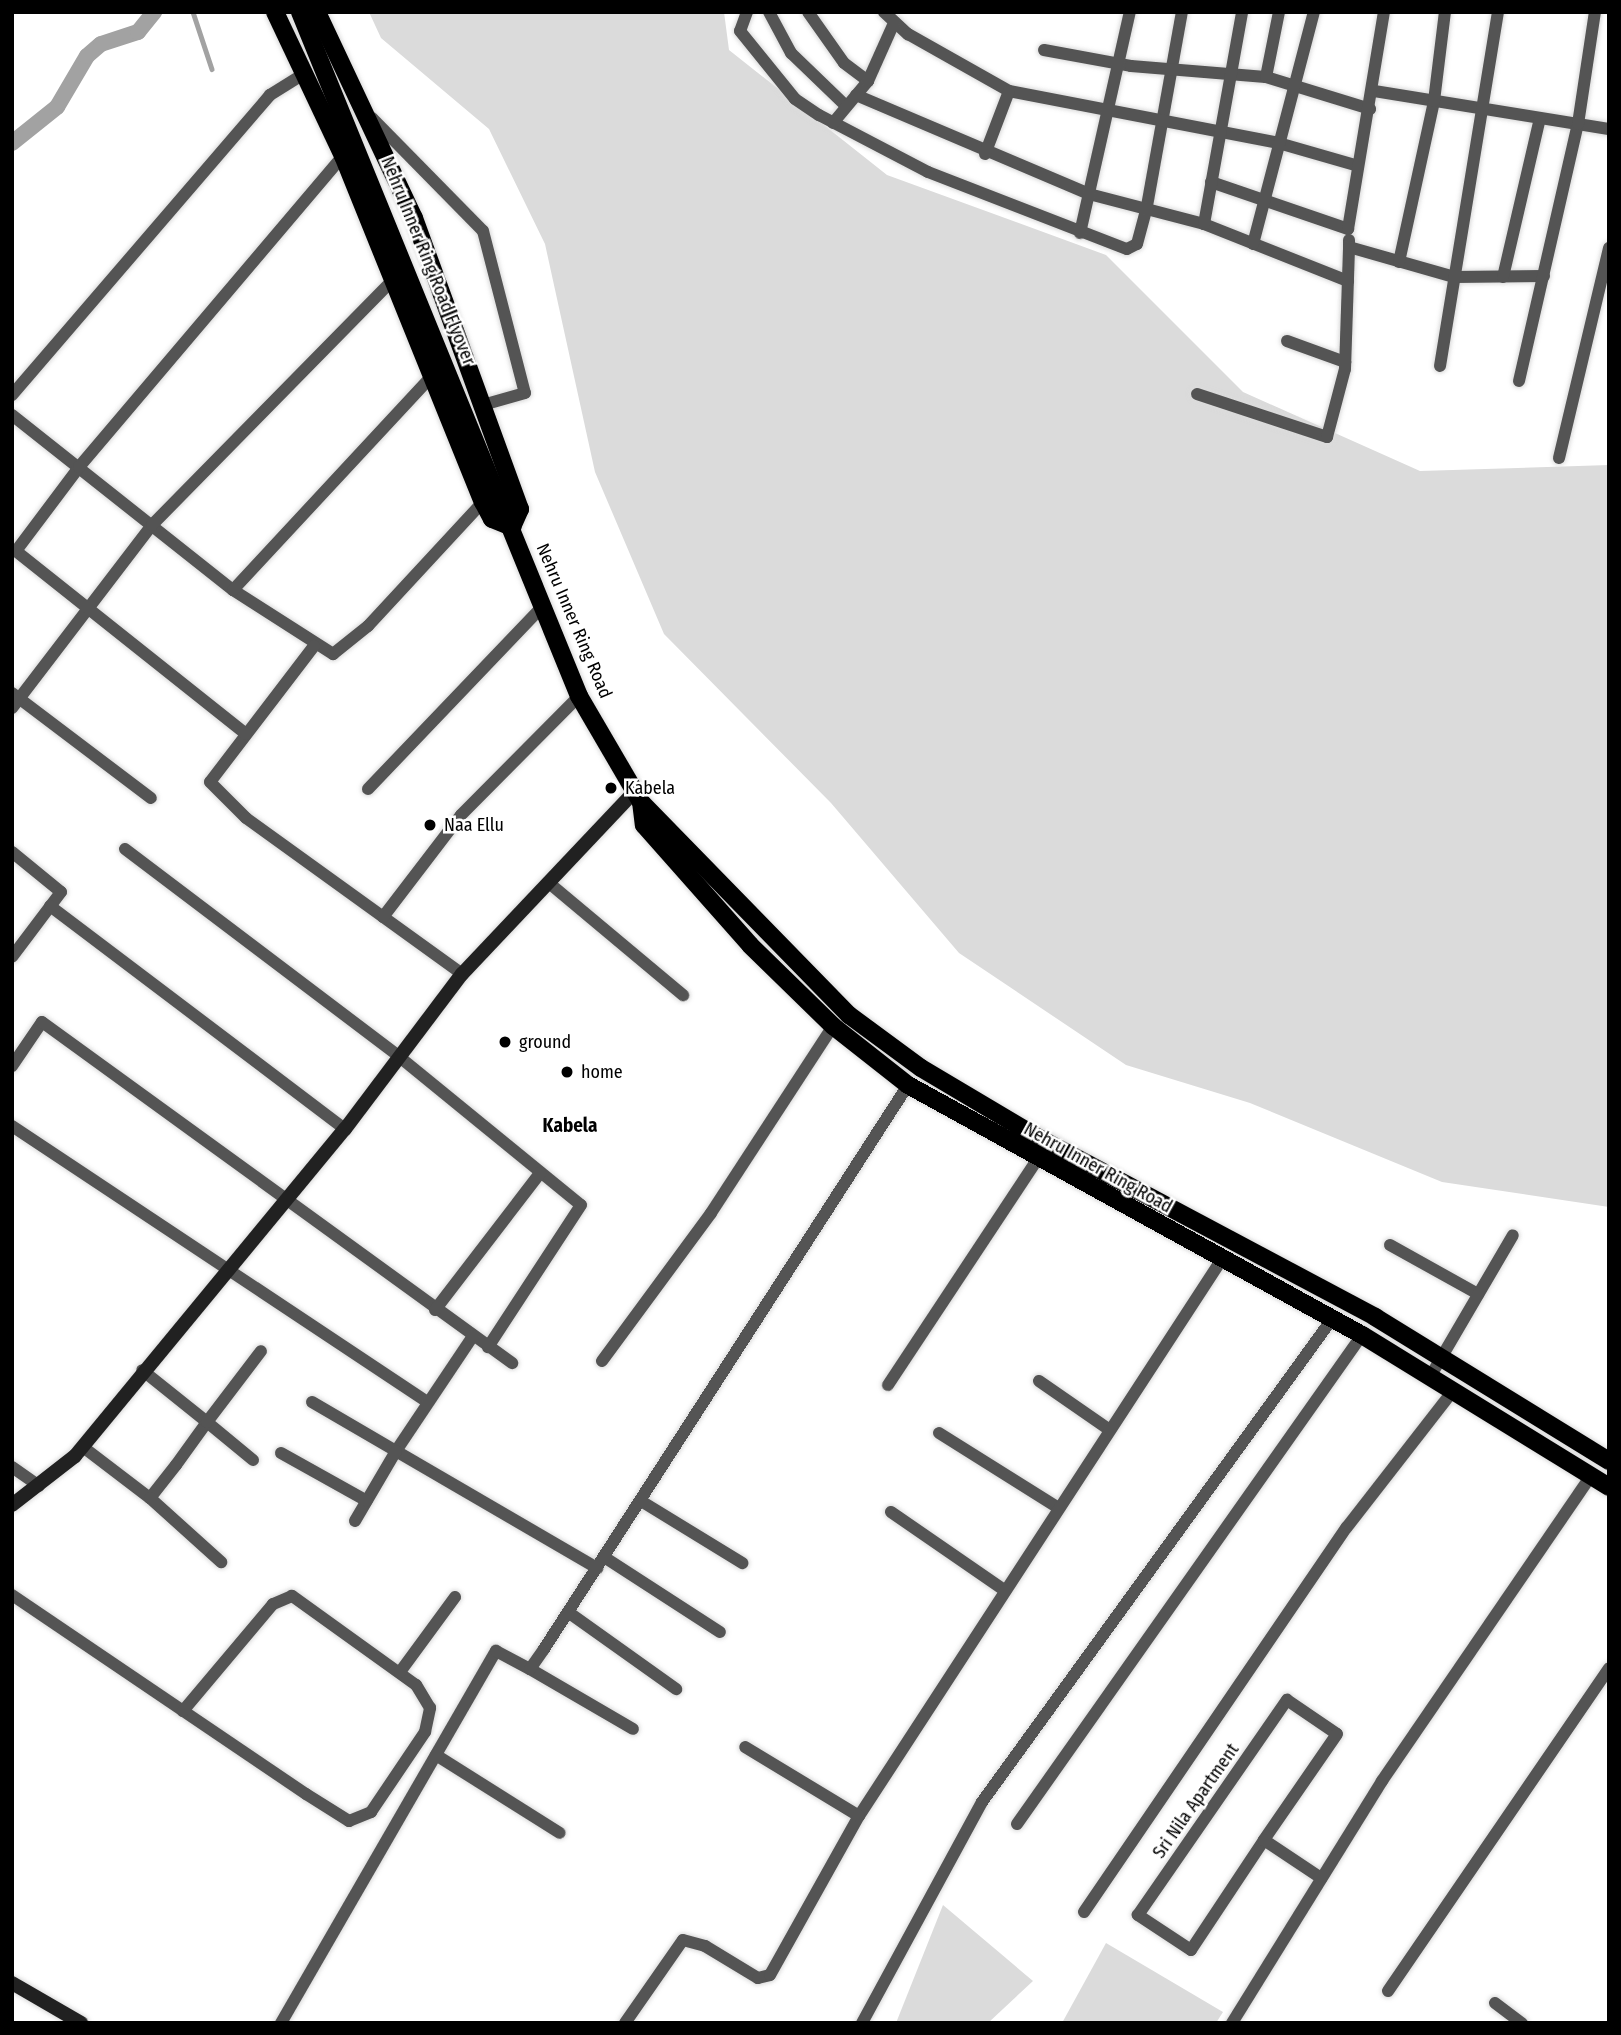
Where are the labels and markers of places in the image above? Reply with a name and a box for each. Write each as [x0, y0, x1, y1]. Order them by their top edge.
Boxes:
place label: Kabela [625, 777, 675, 799]
marker: Kabela [603, 780, 619, 796]
place label: Naa Ellu [444, 814, 504, 836]
marker: Naa Ellu [422, 817, 438, 833]
place label: ground [519, 1031, 571, 1053]
marker: ground [497, 1034, 513, 1050]
place label: home [581, 1061, 623, 1083]
marker: home [559, 1064, 575, 1080]

